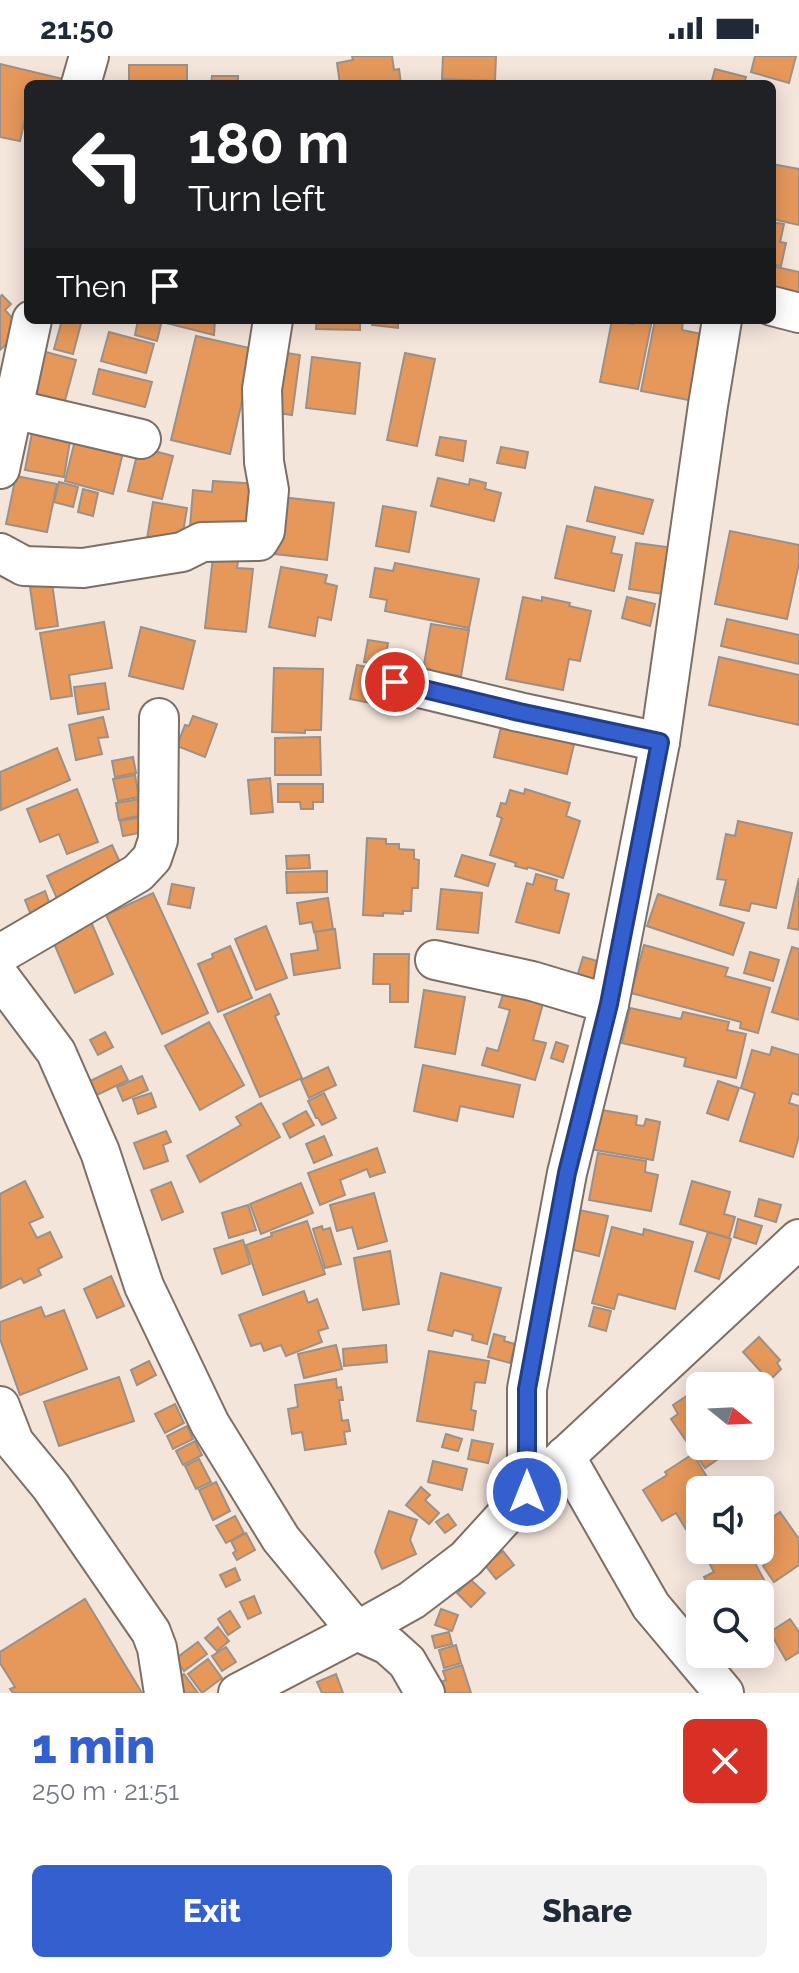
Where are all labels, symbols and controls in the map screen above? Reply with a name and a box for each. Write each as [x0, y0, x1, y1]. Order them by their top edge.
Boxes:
text: 21:50 [40, 11, 114, 46]
text: 180 m [188, 110, 349, 176]
icon: left [56, 112, 160, 216]
text: Turn left [188, 177, 326, 219]
icon: arrive [143, 264, 187, 308]
text: Then [56, 269, 127, 304]
pin [361, 648, 429, 716]
icon: arrive [373, 660, 417, 704]
north arrow [686, 1372, 774, 1460]
map controls [686, 1372, 774, 1668]
position arrow [485, 1450, 569, 1534]
button: sound [686, 1476, 774, 1564]
button: search [686, 1580, 774, 1668]
text: 1 min [32, 1718, 155, 1774]
button: close [683, 1719, 767, 1803]
text: 250 m · 21:51 [32, 1776, 179, 1806]
button: Exit [32, 1865, 392, 1957]
button: Share [408, 1865, 767, 1957]

